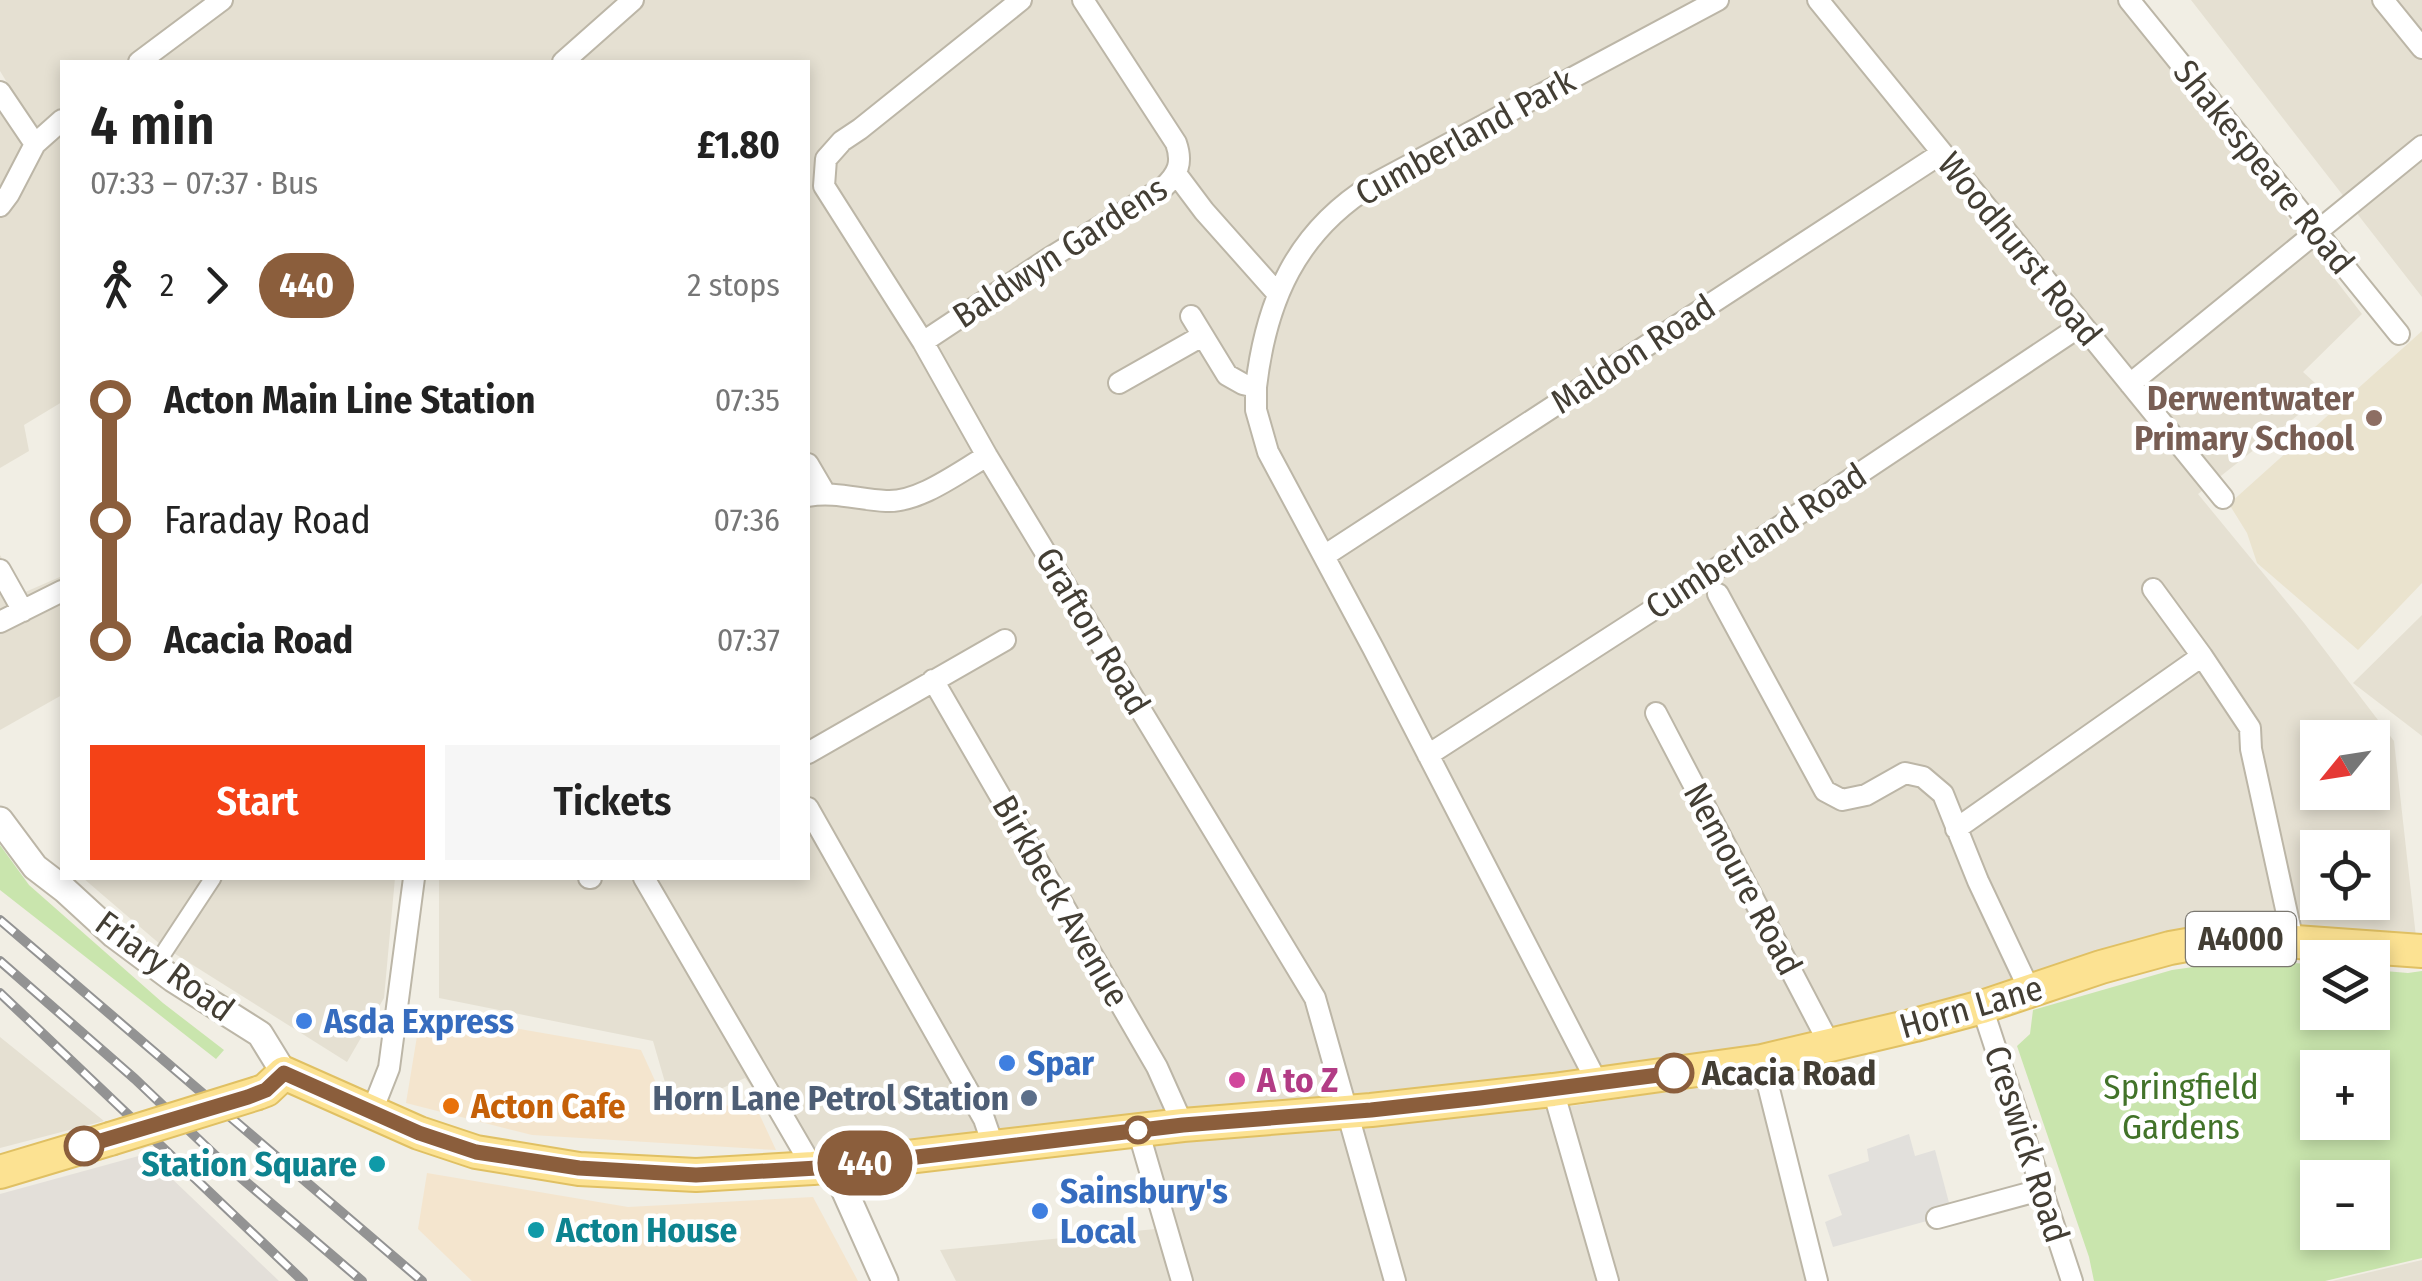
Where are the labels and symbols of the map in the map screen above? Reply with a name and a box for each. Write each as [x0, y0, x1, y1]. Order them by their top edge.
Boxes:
street label: Shakespeare Road [2165, 51, 2363, 283]
street label: Cumberland Park [1348, 59, 1583, 215]
street label: Woodhurst Road [1929, 144, 2111, 354]
street label: Baldwyn Gardens [945, 167, 1175, 337]
street label: Maldon Road [1543, 285, 1723, 423]
place label: Derwentwater Primary School [2134, 377, 2354, 459]
marker: Derwentwater Primary School [2363, 407, 2385, 429]
street label: Cumberland Road [1638, 454, 1874, 628]
street label: Grafton Road [1027, 540, 1159, 722]
north arrow [2300, 720, 2390, 810]
street label: Nemoure Road [1675, 776, 1811, 982]
street label: Birkbeck Avenue [984, 788, 1138, 1014]
street label: Friary Road [88, 902, 242, 1030]
road number: A4000 [2186, 912, 2296, 966]
street label: Horn Lane [1895, 967, 2047, 1047]
place label: Asda Express [323, 1000, 514, 1042]
marker: Asda Express [293, 1010, 315, 1032]
street label: Creswick Road [1975, 1040, 2079, 1248]
place label: Spar [1027, 1042, 1094, 1084]
marker: Spar [996, 1052, 1018, 1074]
place label: Acacia Road [1701, 1052, 1876, 1094]
marker: Acacia Road [1655, 1054, 1693, 1092]
place label: A to Z [1256, 1059, 1338, 1101]
park label: Springfield Gardens [2103, 1066, 2259, 1148]
marker: A to Z [1226, 1069, 1248, 1091]
place label: Horn Lane Petrol Station [653, 1077, 1009, 1119]
place label: Acton Cafe [470, 1085, 626, 1127]
marker: Horn Lane Petrol Station [1018, 1087, 1040, 1109]
marker: Acton Cafe [440, 1095, 462, 1117]
unlabelled marker [1125, 1117, 1151, 1143]
unlabelled marker [65, 1127, 103, 1165]
line badge: 440 [808, 1130, 922, 1196]
place label: Station Square [141, 1143, 357, 1185]
marker: Station Square [366, 1153, 388, 1175]
place label: Sainsbury's Local [1060, 1170, 1228, 1252]
marker: Sainsbury's Local [1029, 1200, 1051, 1222]
place label: Acton House [555, 1209, 737, 1251]
marker: Acton House [525, 1219, 547, 1241]

